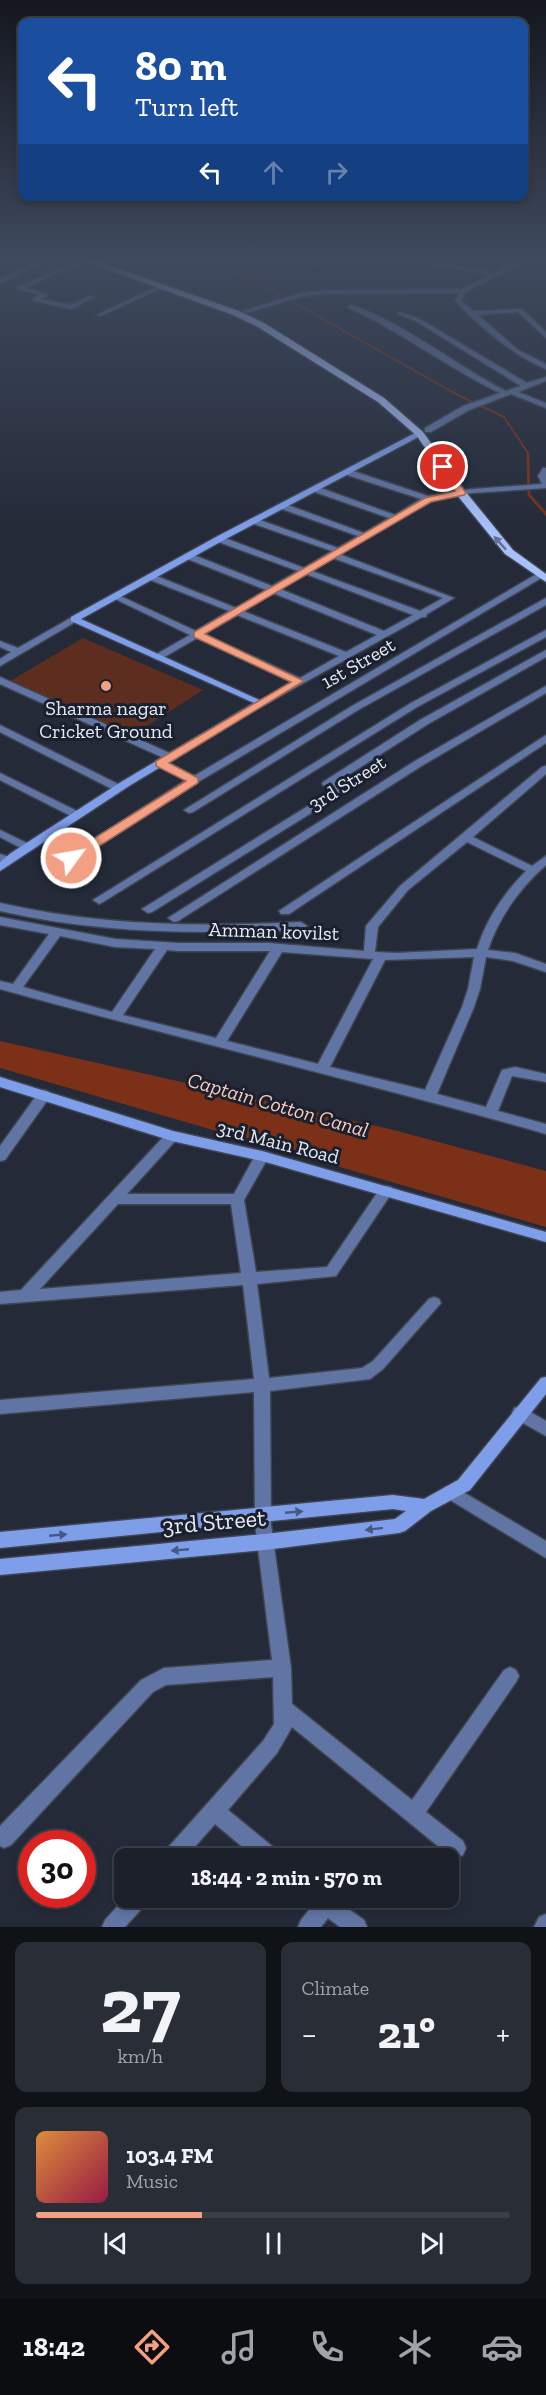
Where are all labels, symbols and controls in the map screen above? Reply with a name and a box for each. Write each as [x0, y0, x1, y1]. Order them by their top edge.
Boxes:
text: 80 m [135, 40, 226, 91]
icon: left [36, 42, 114, 120]
text: Turn left [135, 91, 238, 123]
icon: left [194, 156, 227, 189]
icon: ahead [257, 156, 290, 189]
icon: right [320, 156, 353, 189]
pin [417, 441, 468, 492]
icon: arrive [426, 450, 459, 483]
one-way arrow [494, 536, 507, 551]
street label: 1st Street [317, 632, 400, 694]
marker: Sharma nagar Cricket Ground [99, 679, 113, 693]
place label: Sharma nagar Cricket Ground [39, 696, 173, 743]
street label: 3rd Street [304, 750, 390, 816]
position arrow [39, 826, 103, 890]
street label: Amman kovilst [208, 917, 340, 945]
water label: Captain Cotton Canal [185, 1067, 371, 1142]
street label: 3rd Main Road [214, 1115, 342, 1169]
street label: 3rd Street [161, 1503, 267, 1540]
one-way arrow [285, 1507, 304, 1517]
one-way arrow [364, 1524, 383, 1534]
one-way arrow [49, 1530, 68, 1540]
one-way arrow [170, 1545, 189, 1555]
speed limit sign: 30 [18, 1830, 96, 1908]
text: 18:44 · 2 min · 570 m [191, 1864, 382, 1891]
text: 27 [100, 1958, 181, 2052]
text: Climate [302, 1976, 369, 2000]
text: 21° [378, 2006, 435, 2060]
text: − [302, 2014, 317, 2053]
text: + [496, 2014, 510, 2053]
text: km/h [117, 2044, 163, 2068]
text: 103.4 FM [126, 2142, 213, 2169]
text: Music [126, 2169, 178, 2193]
icon: previous [99, 2227, 132, 2260]
icon: pause [257, 2227, 290, 2260]
icon: next [415, 2227, 448, 2260]
icon: directions [131, 2326, 173, 2368]
icon: music [218, 2326, 260, 2368]
icon: phone [306, 2326, 348, 2368]
icon: climate [394, 2326, 436, 2368]
icon: car [481, 2326, 523, 2368]
text: 18:42 [23, 2331, 85, 2363]

